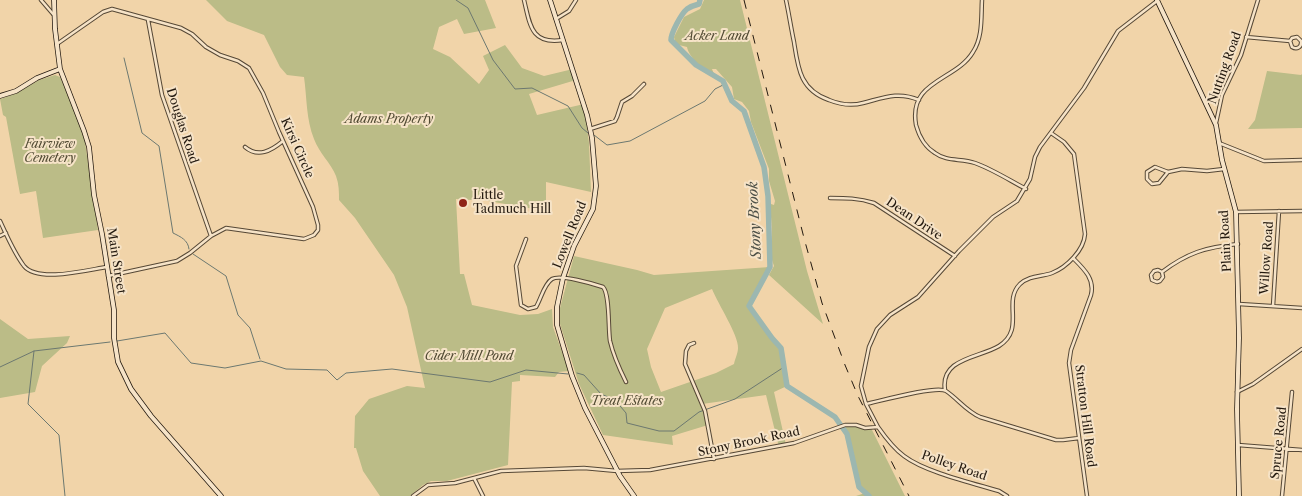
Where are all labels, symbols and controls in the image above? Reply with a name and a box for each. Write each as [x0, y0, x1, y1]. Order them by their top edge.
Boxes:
park label: Acker Land [685, 30, 749, 44]
street label: Nutting Road [1205, 30, 1245, 106]
street label: Douglas Road [163, 86, 201, 166]
park label: Adams Property [345, 113, 433, 127]
street label: Kirsi Circle [277, 116, 317, 180]
park label: Fairview Cemetery [24, 138, 76, 166]
water label: Stony Brook [745, 181, 765, 259]
place label: Little Tadmuch Hill [473, 189, 551, 217]
street label: Dean Drive [883, 195, 945, 243]
marker: Little Tadmuch Hill [457, 197, 469, 209]
street label: Lowell Road [550, 199, 590, 271]
street label: Plain Road [1217, 210, 1235, 272]
street label: Willow Road [1257, 221, 1277, 295]
street label: Main Street [104, 227, 128, 295]
park label: Cider Mill Pond [425, 350, 513, 364]
street label: Stratton Hill Road [1072, 364, 1098, 468]
park label: Treat Estates [591, 395, 663, 409]
street label: Spruce Road [1268, 406, 1290, 480]
street label: Stony Brook Road [697, 424, 801, 460]
street label: Polley Road [919, 448, 989, 484]

